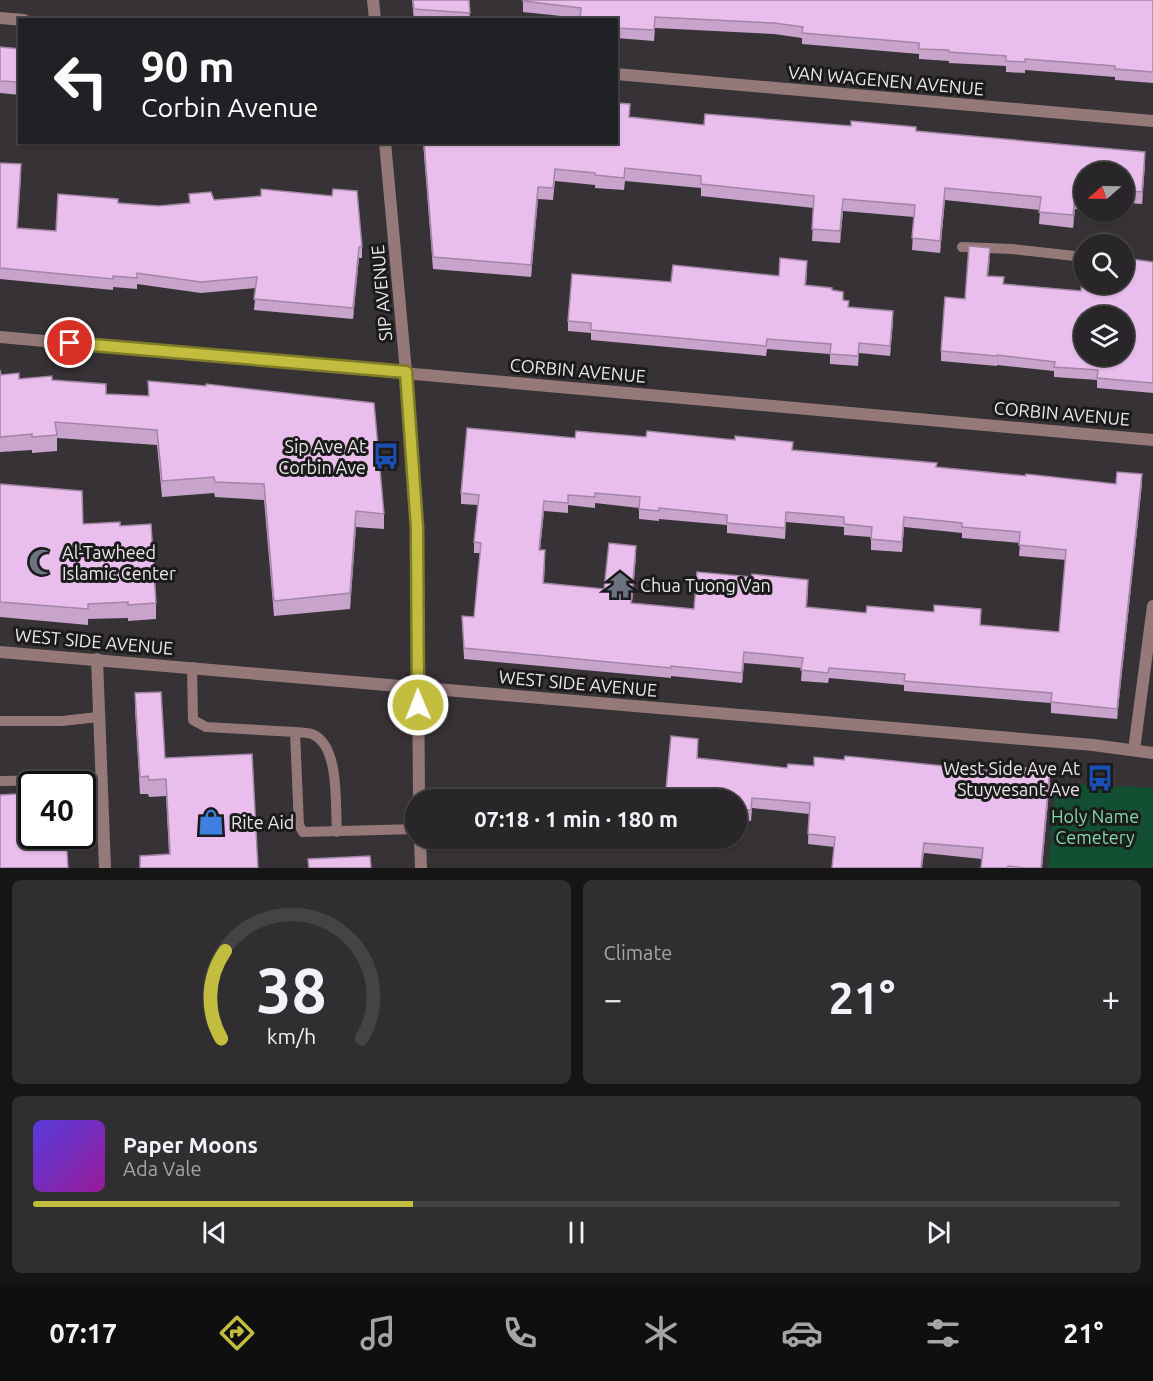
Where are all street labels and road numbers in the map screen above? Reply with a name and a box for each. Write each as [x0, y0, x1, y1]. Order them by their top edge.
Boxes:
street label: VAN WAGENEN AVENUE [787, 61, 985, 99]
street label: SIP AVENUE [367, 244, 395, 342]
street label: CORBIN AVENUE [509, 354, 647, 386]
street label: CORBIN AVENUE [993, 397, 1131, 429]
street label: WEST SIDE AVENUE [14, 624, 174, 658]
street label: WEST SIDE AVENUE [498, 666, 658, 700]

